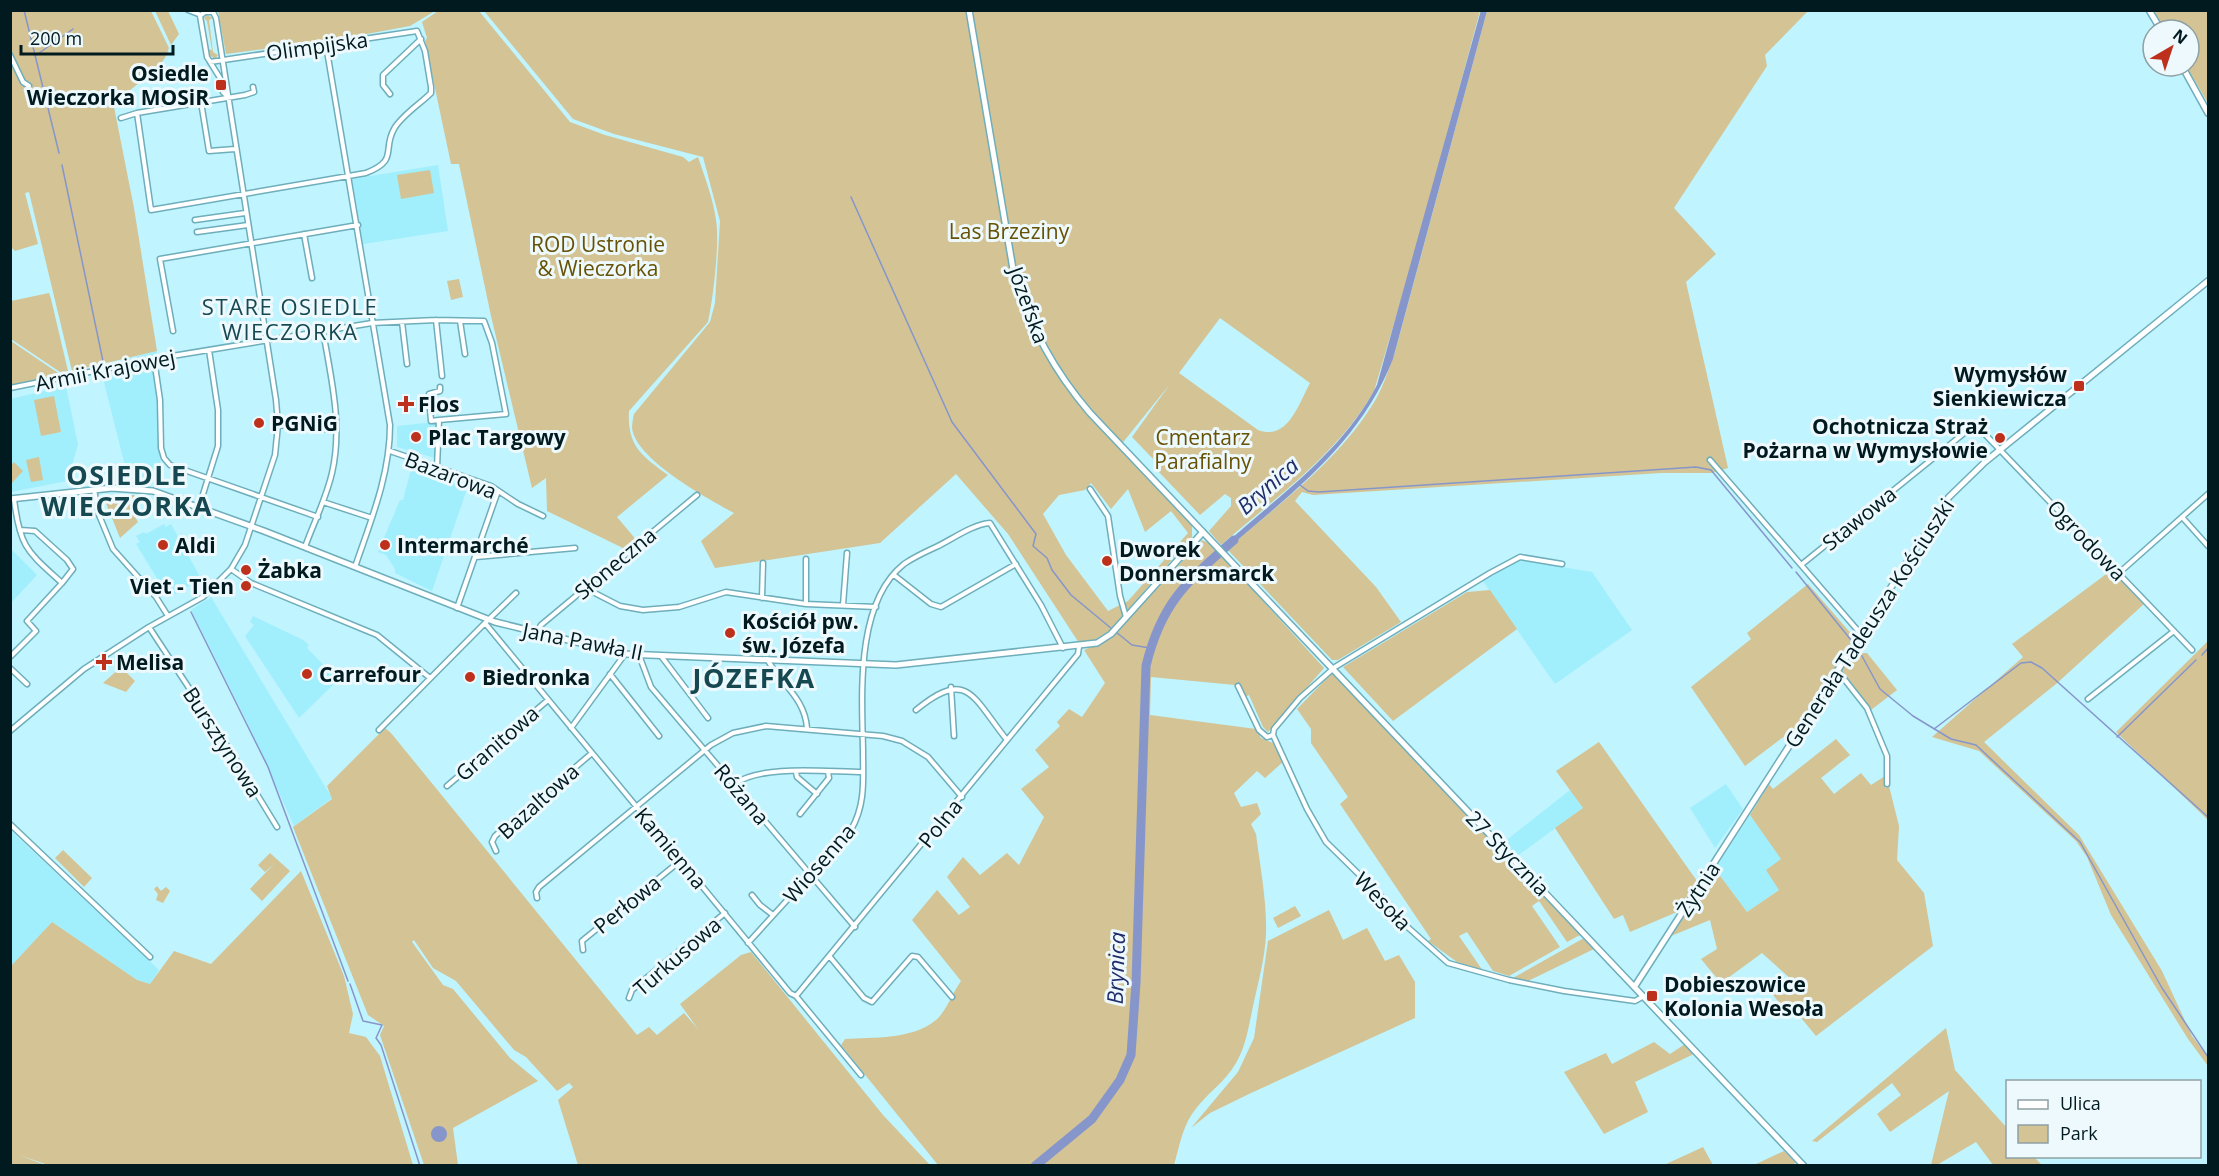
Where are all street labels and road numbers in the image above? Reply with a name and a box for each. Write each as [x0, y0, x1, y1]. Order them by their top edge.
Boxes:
street label: Olimpijska [264, 25, 370, 67]
street label: Józefska [1002, 261, 1056, 347]
street label: Armii Krajowej [33, 343, 177, 397]
street label: Bazarowa [401, 445, 501, 505]
street label: Stawowa [1816, 480, 1902, 556]
street label: Generała Tadeusza Kościuszki [1778, 493, 1960, 753]
street label: Ogrodowa [2041, 493, 2133, 587]
street label: Słoneczna [568, 521, 662, 605]
street label: Jana Pawła II [518, 615, 646, 666]
street label: Bursztynowa [177, 681, 269, 803]
street label: Granitowa [449, 699, 545, 787]
street label: Bazaltowa [491, 757, 585, 845]
street label: Różana [708, 758, 776, 830]
street label: Polna [912, 793, 968, 853]
street label: Kamienna [629, 801, 713, 895]
street label: 27 Stycznia [1460, 804, 1556, 902]
street label: Wiosenna [777, 817, 861, 909]
street label: Żytnia [1670, 856, 1726, 922]
street label: Wesoła [1348, 866, 1418, 936]
street label: Perłowa [588, 868, 666, 940]
street label: Turkusowa [627, 910, 727, 1002]

